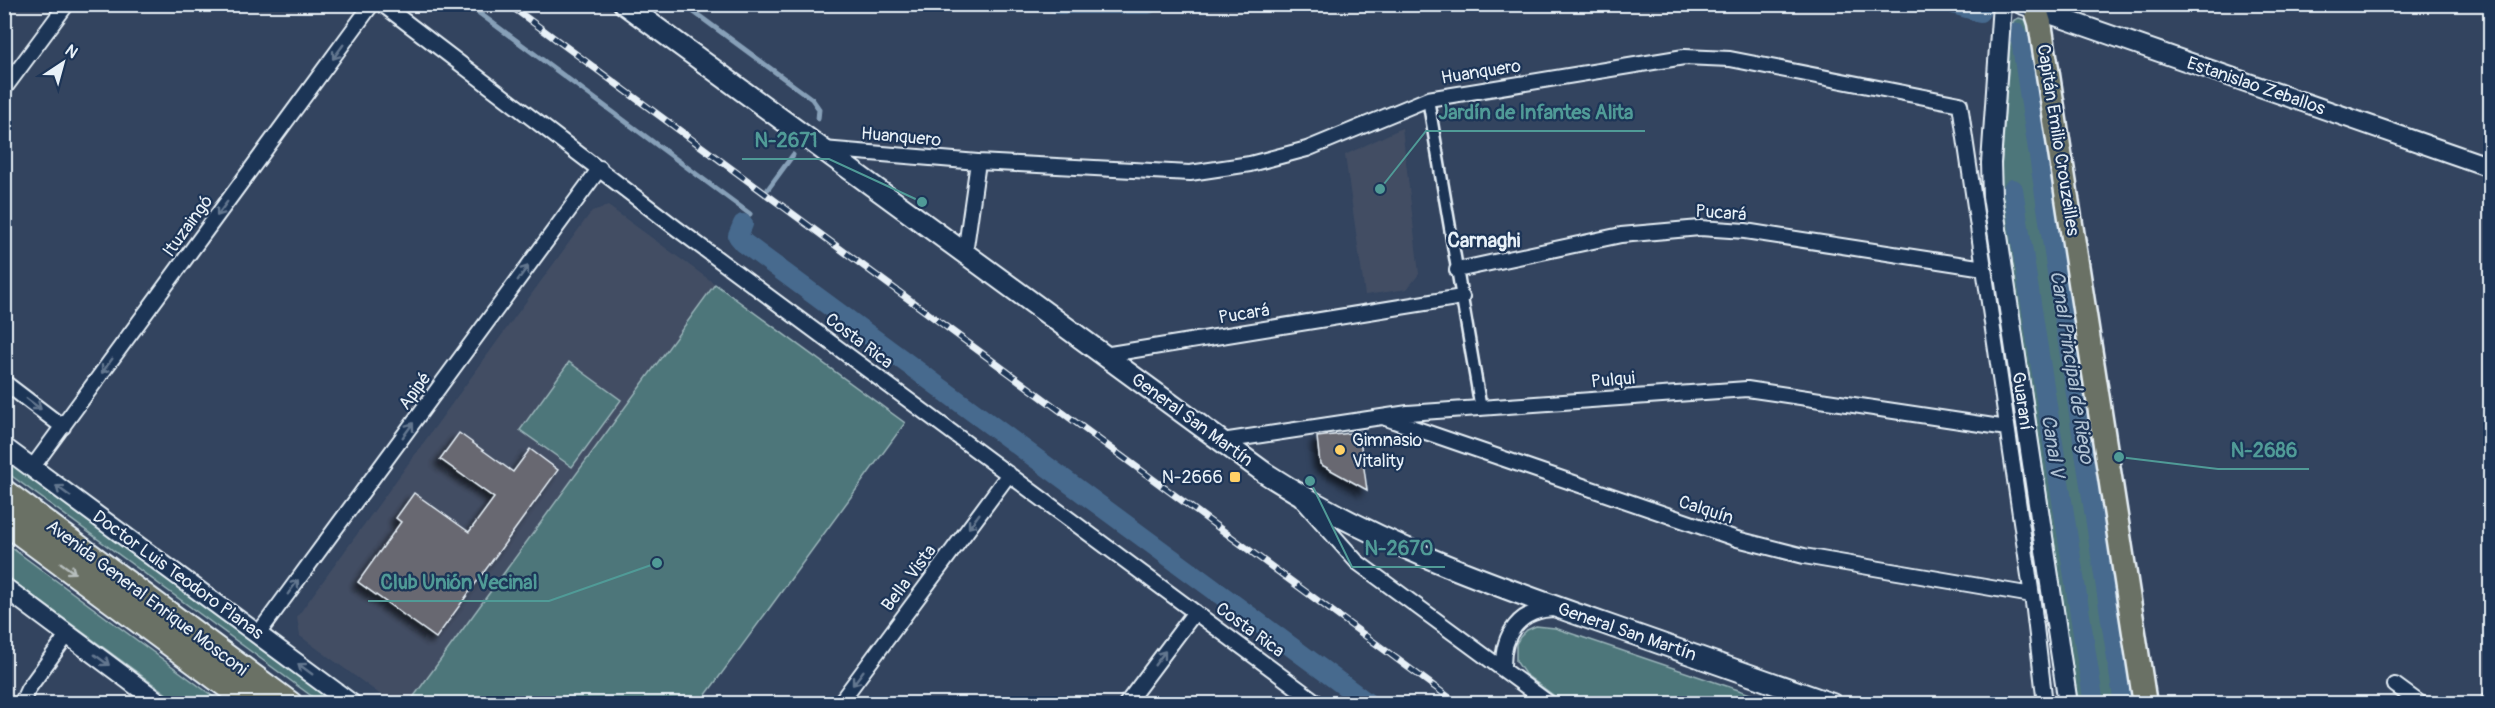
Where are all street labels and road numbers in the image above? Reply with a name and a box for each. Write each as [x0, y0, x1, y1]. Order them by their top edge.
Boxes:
street label: Capitán Emilio Crouzeilles [2032, 43, 2084, 237]
street label: Estanislao Zeballos [2184, 52, 2328, 120]
street label: Huanquero [1439, 54, 1523, 90]
street label: Huanquero [860, 122, 942, 152]
street label: Ituzaingó [158, 190, 218, 262]
street label: Pucará [1695, 200, 1747, 226]
street label: Pucará [1217, 299, 1271, 329]
street label: Costa Rica [820, 308, 898, 374]
street label: Apipé [394, 367, 436, 415]
street label: Pulqui [1590, 367, 1636, 393]
street label: General San Martín [1127, 368, 1257, 472]
street label: Guaraní [2007, 370, 2037, 432]
street label: Calquín [1676, 490, 1736, 530]
street label: Doctor Luis Teodoro Planas [88, 505, 268, 645]
street label: Avenida General Enrique Mosconi [42, 515, 252, 681]
street label: Bella Vista [876, 540, 942, 616]
street label: Costa Rica [1211, 597, 1289, 663]
street label: General San Martín [1555, 597, 1699, 667]

